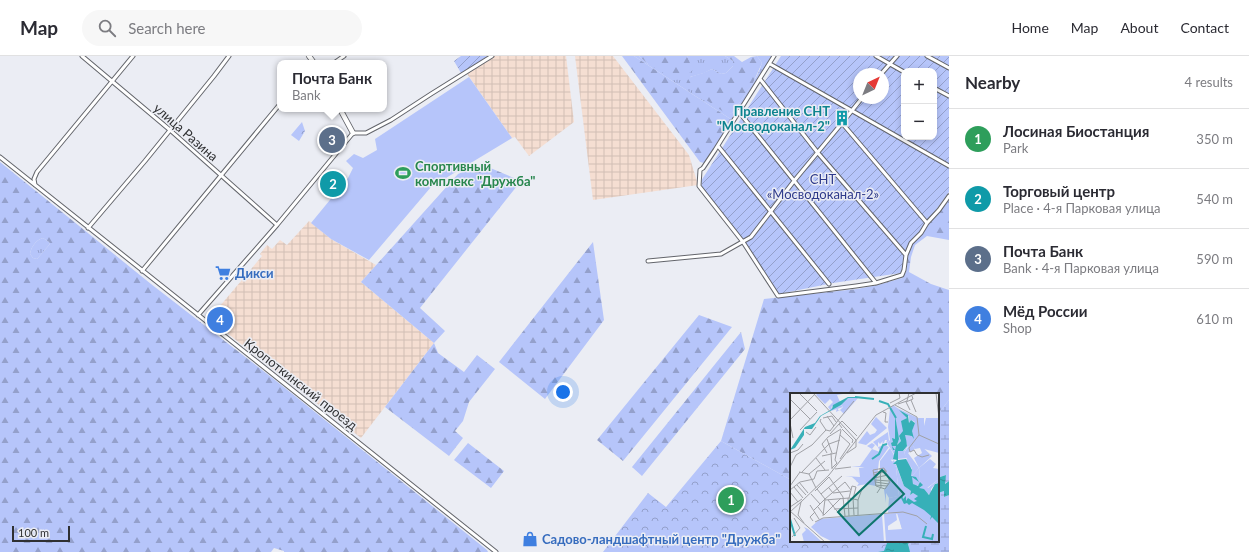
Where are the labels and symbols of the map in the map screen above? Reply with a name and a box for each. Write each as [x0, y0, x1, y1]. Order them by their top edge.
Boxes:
north arrow [853, 68, 889, 104]
street label: улица Разина [151, 100, 221, 164]
place label: Правление СНТ "Мосводоканал-2" [717, 103, 830, 134]
building icon: Правление СНТ "Мосводоканал-2" [833, 109, 851, 127]
pin: 3 [319, 125, 345, 155]
place label: Спортивный комплекс "Дружба" [415, 158, 535, 189]
sports icon: Спортивный комплекс "Дружба" [394, 164, 412, 182]
pin: 2 [320, 169, 346, 199]
park label: СНТ «Мосводоканал-2» [767, 171, 879, 202]
supermarket icon: Дикси [214, 264, 232, 282]
place label: Дикси [235, 265, 274, 281]
pin: 4 [207, 305, 233, 335]
street label: Кропоткинский проезд [241, 335, 361, 433]
your location [553, 382, 573, 402]
inset map [790, 393, 939, 542]
pin: 1 [718, 485, 744, 515]
scale bar [12, 524, 70, 543]
shop icon: Садово-ландшафтный центр "Дружба" [521, 530, 539, 548]
place label: Садово-ландшафтный центр "Дружба" [542, 531, 780, 547]

